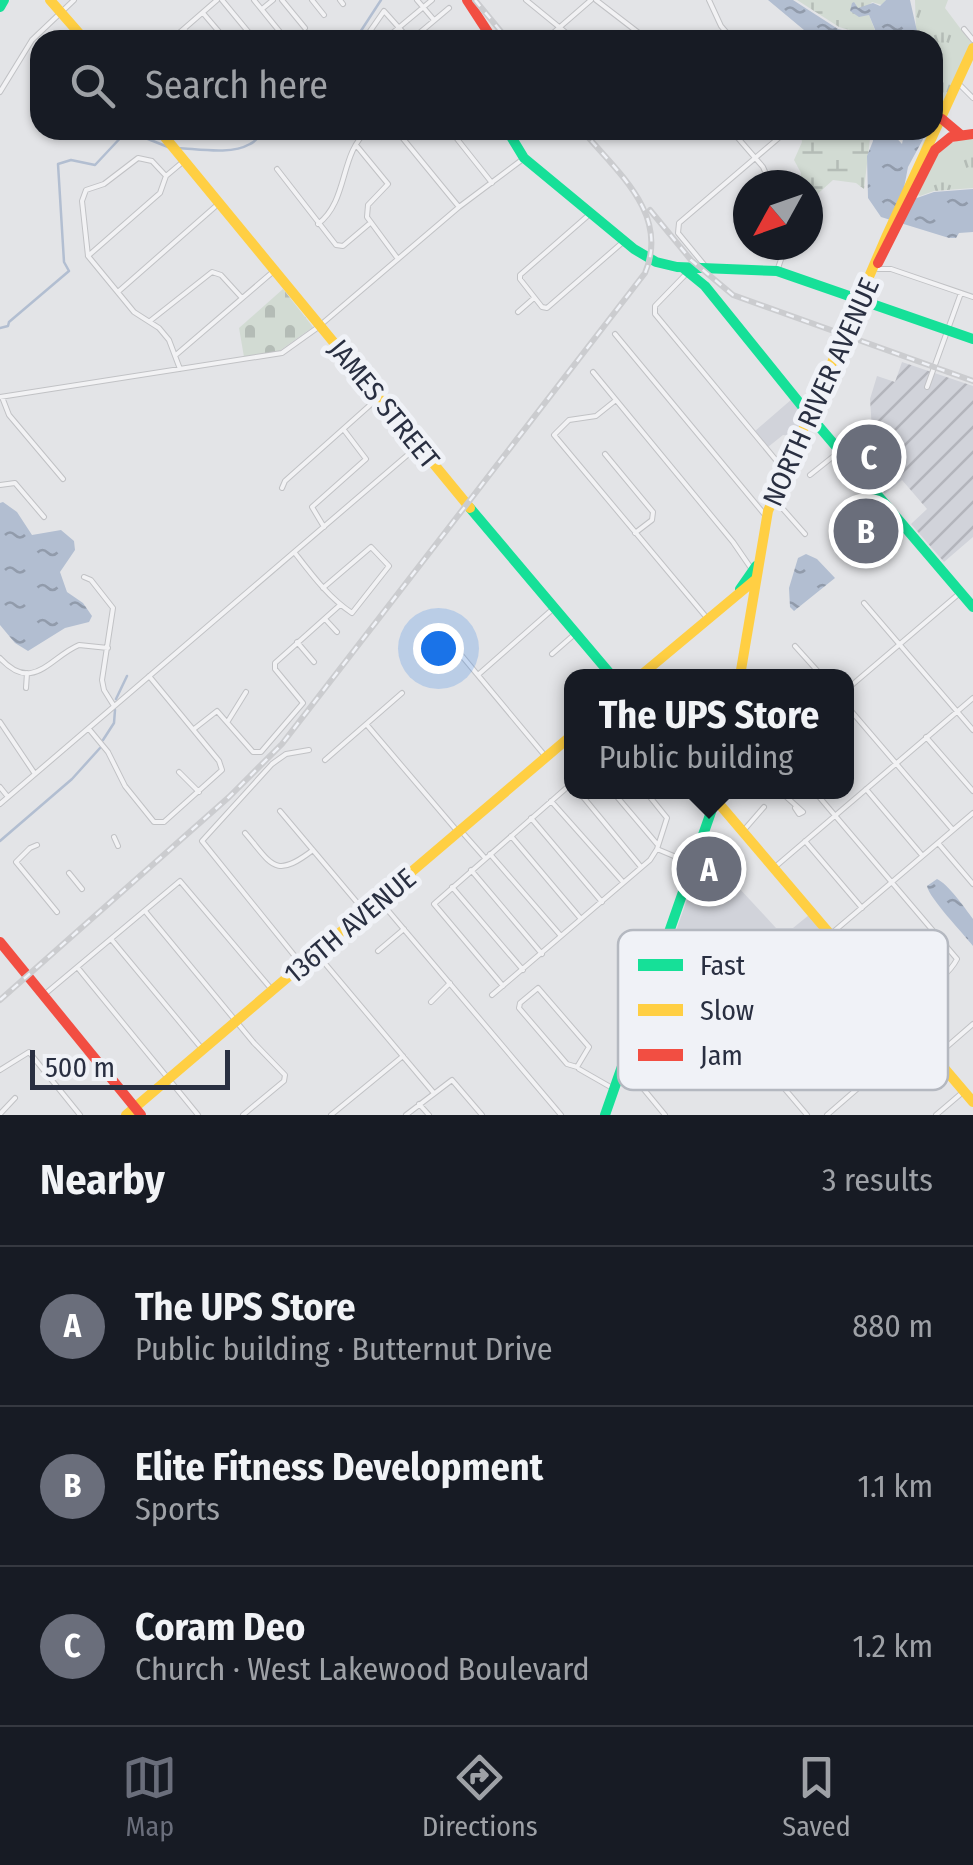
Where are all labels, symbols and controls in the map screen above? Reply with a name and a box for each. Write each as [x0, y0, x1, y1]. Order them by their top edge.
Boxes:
search box [30, 30, 943, 140]
icon: search [65, 58, 120, 113]
text: Search here [145, 62, 328, 108]
north arrow [733, 170, 823, 260]
street label: NORTH RIVER AVENUE [756, 273, 886, 511]
street label: JAMES STREET [322, 333, 446, 475]
pin: C [836, 420, 902, 494]
pin: B [834, 494, 898, 568]
your location [413, 623, 464, 674]
popup [564, 669, 854, 799]
text: The UPS Store [599, 692, 819, 738]
text: Public building [599, 738, 793, 776]
pin: A [676, 832, 742, 906]
street label: 136TH AVENUE [278, 862, 422, 990]
legend [618, 930, 948, 1090]
text: Fast [700, 949, 746, 982]
text: Slow [700, 994, 754, 1027]
text: Jam [700, 1039, 743, 1072]
scale bar [30, 1045, 230, 1090]
text: 500 m [45, 1051, 115, 1084]
text: Nearby [40, 1155, 165, 1205]
text: 3 results [822, 1161, 933, 1199]
text: The UPS Store [135, 1284, 356, 1330]
text: A [64, 1307, 81, 1345]
text: 880 m [852, 1307, 933, 1345]
text: Public building · Butternut Drive [135, 1330, 553, 1368]
text: Elite Fitness Development [135, 1444, 543, 1490]
text: B [64, 1467, 81, 1505]
text: 1.1 km [857, 1467, 933, 1505]
text: Sports [135, 1490, 220, 1528]
text: Coram Deo [135, 1604, 305, 1650]
text: C [64, 1627, 81, 1665]
text: 1.2 km [853, 1627, 933, 1665]
text: Church · West Lakewood Boulevard [135, 1650, 590, 1688]
tab: Map [122, 1750, 177, 1843]
tab: Directions [422, 1750, 538, 1843]
tab: Saved [782, 1750, 851, 1843]

